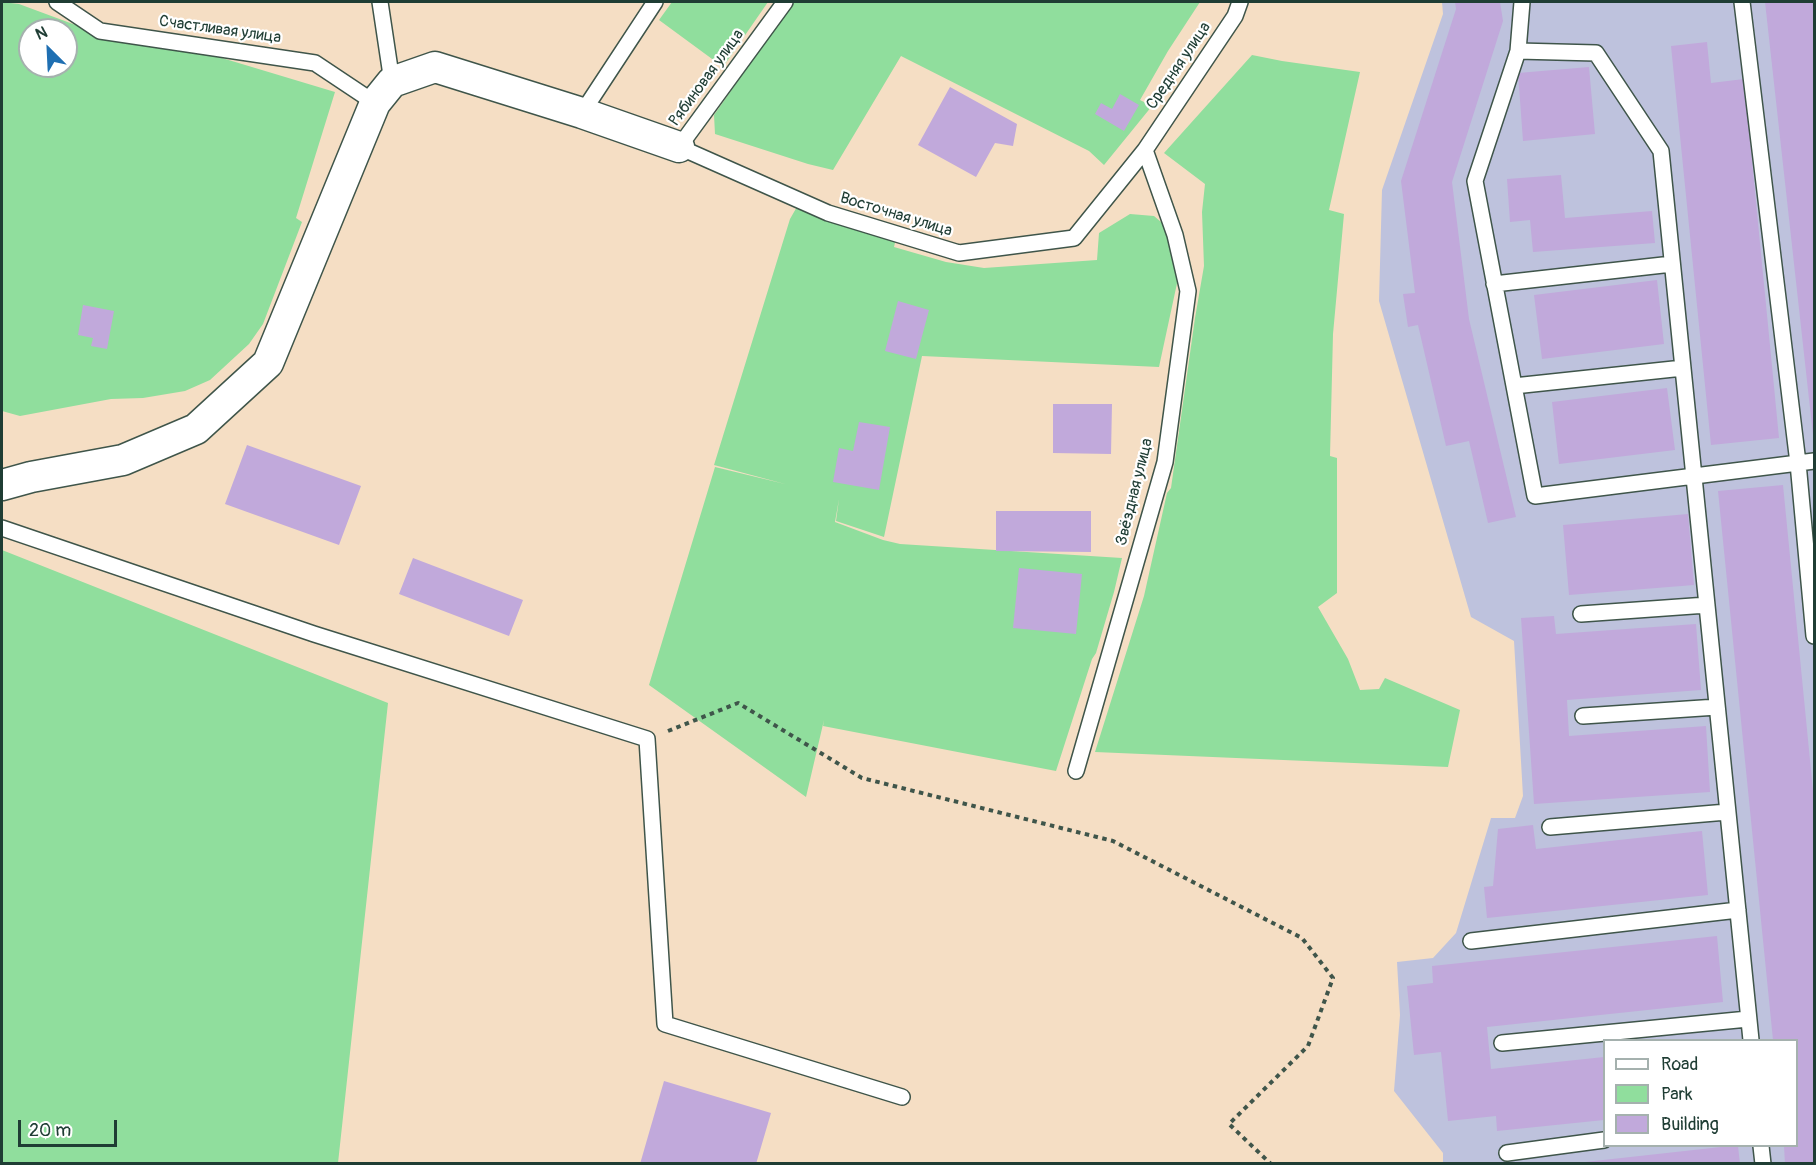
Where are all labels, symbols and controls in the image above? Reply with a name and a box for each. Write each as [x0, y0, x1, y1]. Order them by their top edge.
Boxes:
street label: Счастливая улица [158, 12, 282, 48]
north arrow [18, 18, 78, 78]
street label: Средняя улица [1143, 19, 1215, 113]
text: N [32, 22, 50, 45]
street label: Рябиновая улица [666, 26, 748, 130]
street label: Восточная улица [838, 189, 954, 241]
street label: Звёздная улица [1112, 436, 1158, 548]
legend [1603, 1039, 1798, 1147]
text: Road [1661, 1053, 1698, 1076]
text: Park [1661, 1083, 1693, 1106]
scale bar [21, 1108, 120, 1146]
text: Building [1661, 1113, 1719, 1136]
text: 20 m [29, 1119, 71, 1142]

